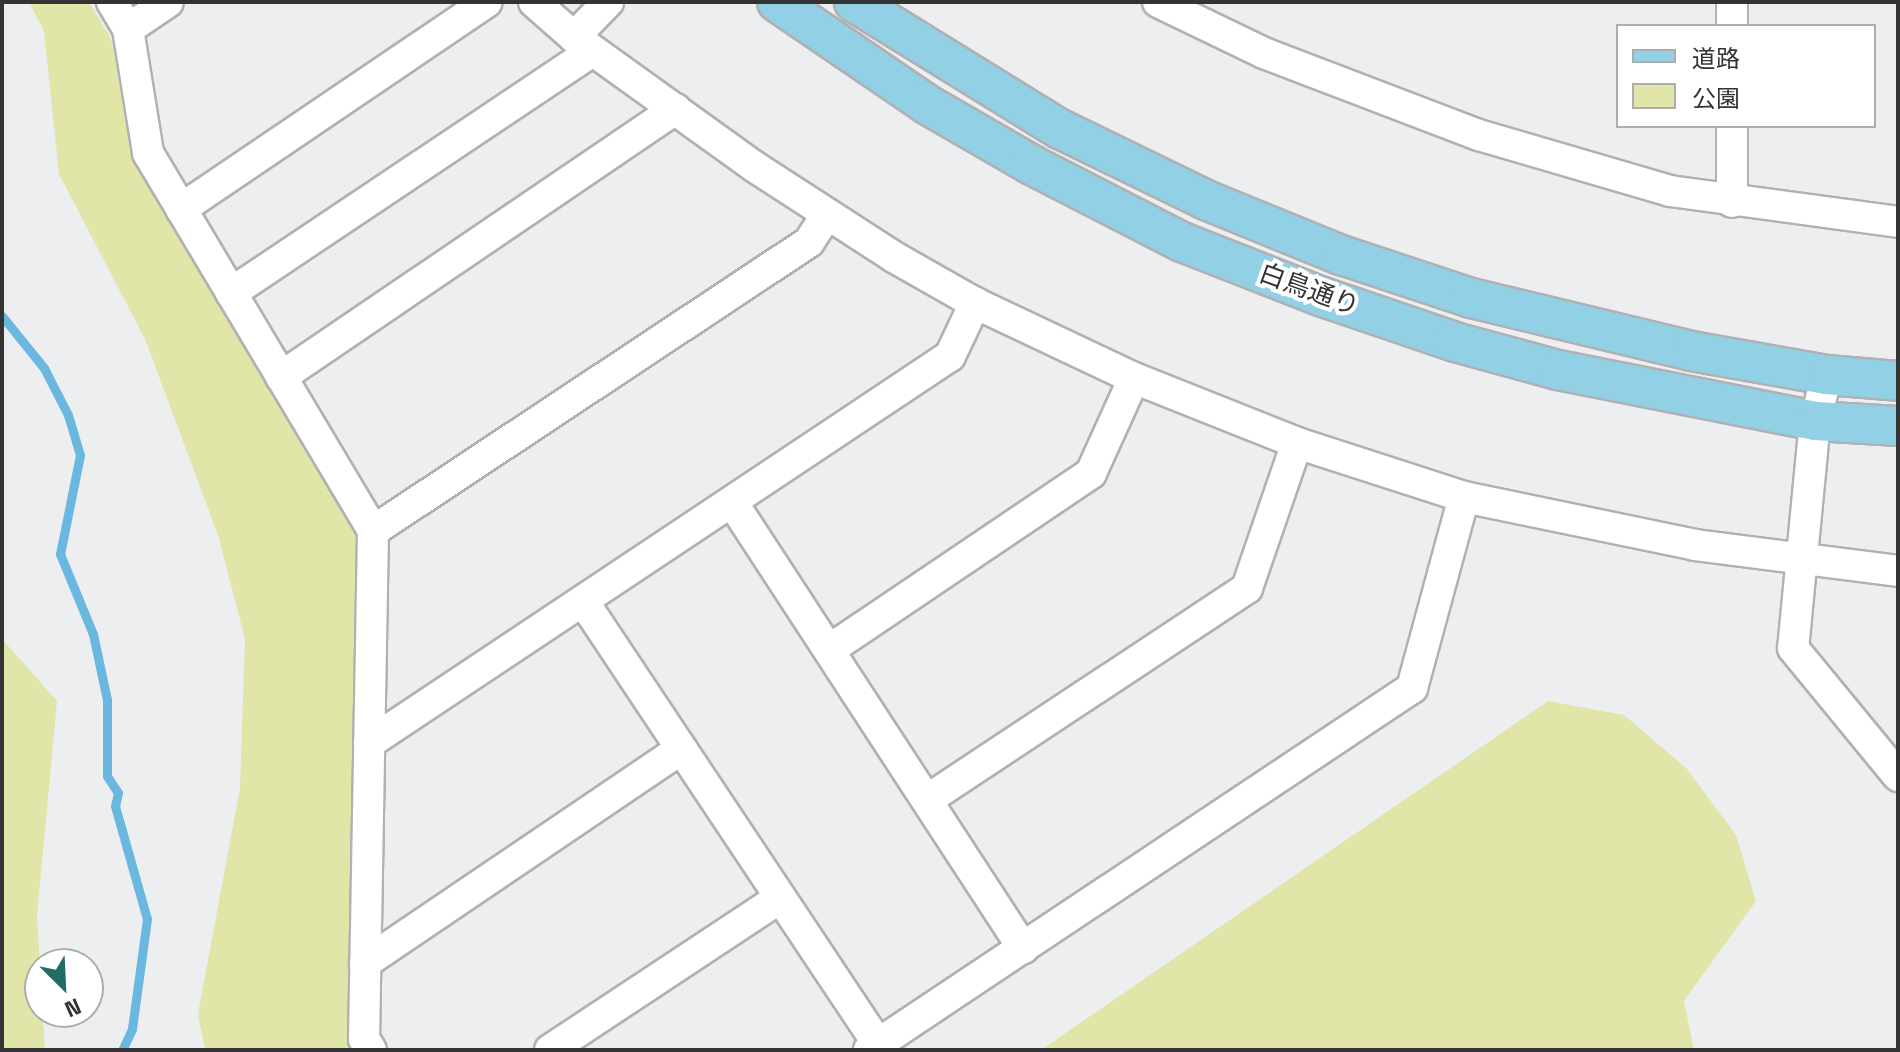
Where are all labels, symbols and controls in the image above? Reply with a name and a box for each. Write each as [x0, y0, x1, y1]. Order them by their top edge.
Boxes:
legend [1616, 24, 1876, 128]
text: 道路 [1692, 43, 1740, 74]
text: 公園 [1692, 83, 1740, 114]
street label: 白鳥通り [1255, 258, 1363, 322]
north arrow [24, 948, 104, 1028]
text: N [61, 992, 85, 1024]

